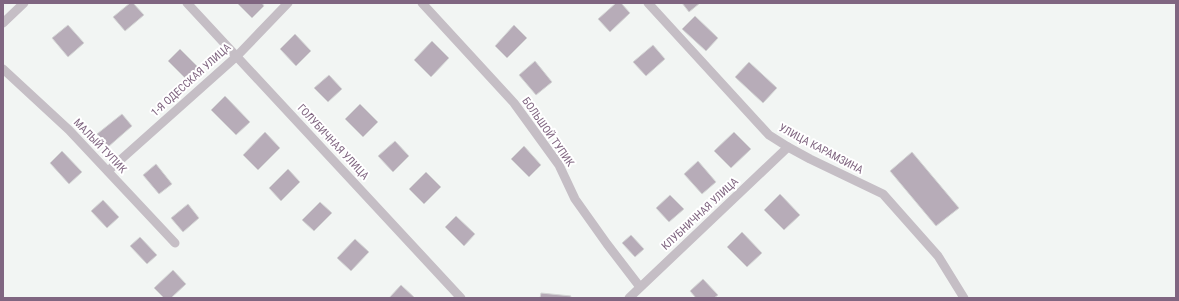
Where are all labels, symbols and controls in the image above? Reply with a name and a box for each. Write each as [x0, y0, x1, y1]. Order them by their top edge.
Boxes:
street label: 1-Я ОДЕССКАЯ УЛИЦА [149, 40, 234, 119]
street label: БОЛЬШОЙ ТУПИК [519, 95, 577, 170]
street label: ГОЛУБИЧНАЯ УЛИЦА [295, 102, 372, 183]
street label: МАЛЫЙ ТУПИК [71, 116, 130, 177]
street label: УЛИЦА КАРАМЗИНА [777, 121, 866, 177]
street label: КЛУБНИЧНАЯ УЛИЦА [659, 175, 741, 253]

